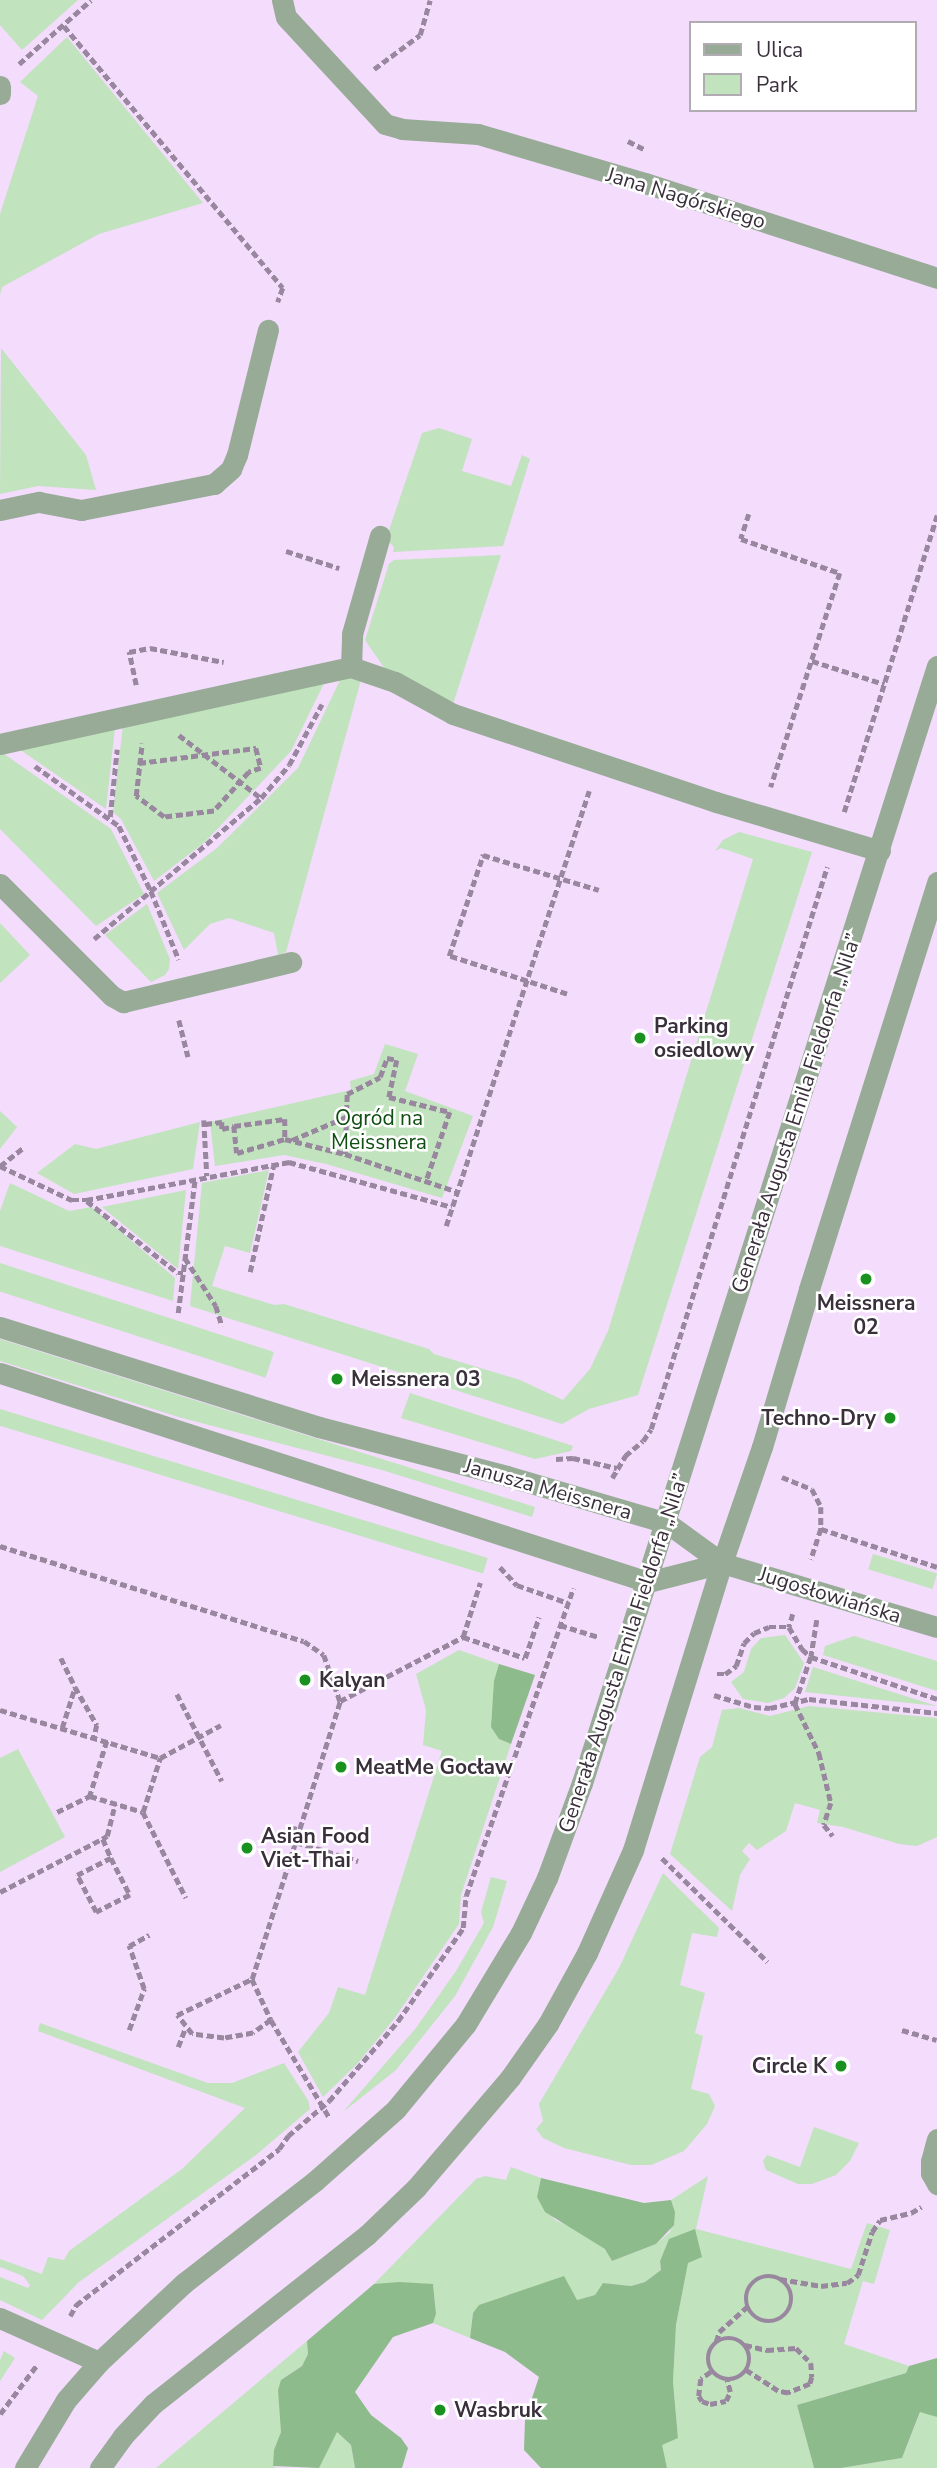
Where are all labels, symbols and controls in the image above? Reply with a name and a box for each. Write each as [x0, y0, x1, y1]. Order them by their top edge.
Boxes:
legend [688, 21, 916, 112]
text: Ulica [756, 36, 803, 64]
text: Park [756, 71, 798, 99]
street label: Jana Nagórskiego [603, 162, 769, 234]
street label: Generała Augusta Emila Fieldorfa „Nila” [726, 930, 866, 1296]
place label: Parking osiedlowy [654, 1013, 754, 1063]
marker: Parking osiedlowy [632, 1030, 648, 1046]
park label: Ogród na Meissnera [331, 1105, 427, 1155]
marker: Meissnera 02 [858, 1271, 874, 1287]
place label: Meissnera 02 [817, 1290, 915, 1340]
place label: Meissnera 03 [351, 1366, 481, 1392]
marker: Meissnera 03 [329, 1371, 345, 1387]
place label: Techno-Dry [761, 1405, 876, 1431]
marker: Techno-Dry [882, 1410, 898, 1426]
street label: Janusza Meissnera [461, 1453, 635, 1525]
street label: Generała Augusta Emila Fieldorfa „Nila” [553, 1470, 693, 1836]
street label: Jugosłowiańska [756, 1561, 904, 1629]
place label: Kalyan [319, 1667, 385, 1693]
marker: Kalyan [297, 1672, 313, 1688]
place label: MeatMe Gocław [355, 1754, 513, 1780]
marker: MeatMe Gocław [333, 1759, 349, 1775]
place label: Asian Food Viet-Thai [261, 1823, 370, 1873]
marker: Asian Food Viet-Thai [239, 1840, 255, 1856]
place label: Circle K [752, 2053, 827, 2079]
marker: Circle K [833, 2058, 849, 2074]
place label: Wasbruk [454, 2397, 542, 2423]
marker: Wasbruk [432, 2402, 448, 2418]

